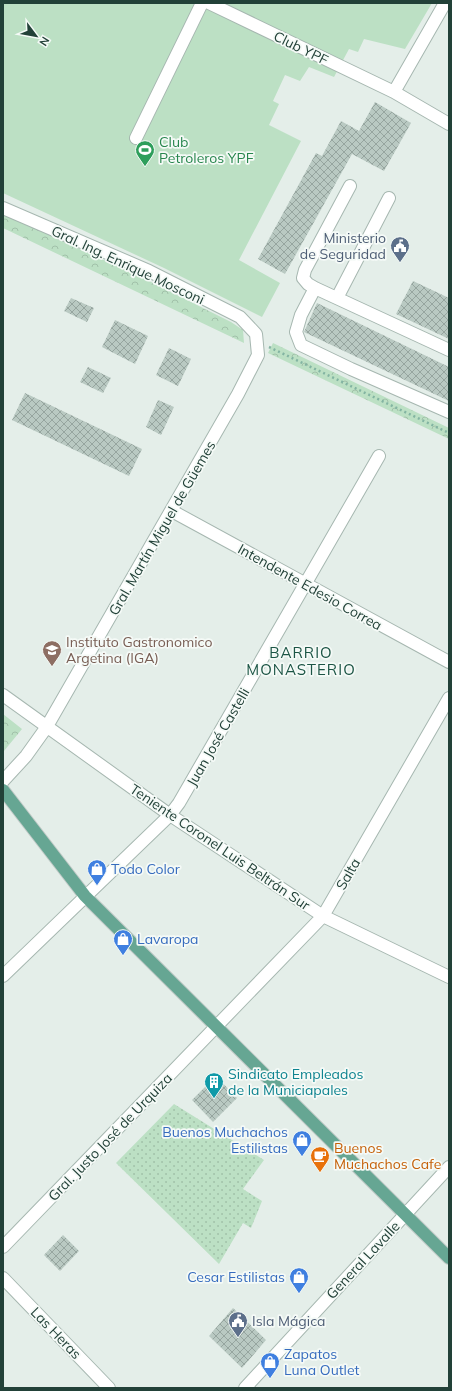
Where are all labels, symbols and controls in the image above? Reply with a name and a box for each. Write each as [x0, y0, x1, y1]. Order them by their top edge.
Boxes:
north arrow [16, 16, 56, 56]
street label: Club YPF [271, 27, 331, 69]
text: N [36, 34, 53, 49]
place label: Club Petroleros YPF [159, 133, 254, 167]
sports icon: Club Petroleros YPF [134, 139, 156, 167]
street label: Gral. Ing. Enrique Mosconi [49, 222, 207, 308]
place label: Ministerio de Seguridad [300, 229, 386, 263]
public building icon: Ministerio de Seguridad [389, 235, 411, 263]
street label: Gral. Martín Miguel de Güemes [105, 437, 219, 619]
street label: Intendente Edesio Correa [235, 540, 385, 634]
place label: Instituto Gastronomico Argetina (IGA) [66, 633, 212, 667]
school or university icon: Instituto Gastronomico Argetina (IGA) [41, 639, 63, 667]
district label: BARRIO MONASTERIO [246, 643, 356, 679]
street label: Juan José Castelli [182, 685, 254, 789]
street label: Teniente Coronel Luis Beltrán Sur [126, 780, 314, 915]
street label: Salta [332, 855, 364, 893]
shop icon: Todo Color [86, 858, 108, 886]
place label: Todo Color [111, 860, 181, 878]
shop icon: Lavaropa [112, 928, 134, 956]
place label: Lavaropa [137, 930, 198, 948]
place label: Sindicato Empleados de la Municiapales [228, 1065, 363, 1099]
street label: Gral. Justo José de Urquiza [44, 1069, 176, 1205]
building icon: Sindicato Empleados de la Municiapales [203, 1071, 225, 1099]
place label: Buenos Muchachos Estilistas [162, 1123, 288, 1157]
shop icon: Buenos Muchachos Estilistas [291, 1129, 313, 1157]
place label: Buenos Muchachos Cafe [334, 1139, 441, 1173]
cafe icon: Buenos Muchachos Cafe [309, 1145, 331, 1173]
street label: General Lavalle [322, 1217, 404, 1303]
shop icon: Cesar Estilistas [288, 1266, 310, 1294]
place label: Cesar Estilistas [187, 1268, 285, 1286]
street label: Las Heras [27, 1303, 85, 1363]
public building icon: Isla Mágica [227, 1310, 249, 1338]
place label: Isla Mágica [252, 1312, 325, 1330]
place label: Zapatos Luna Outlet [284, 1345, 360, 1379]
shop icon: Zapatos Luna Outlet [259, 1351, 281, 1379]

